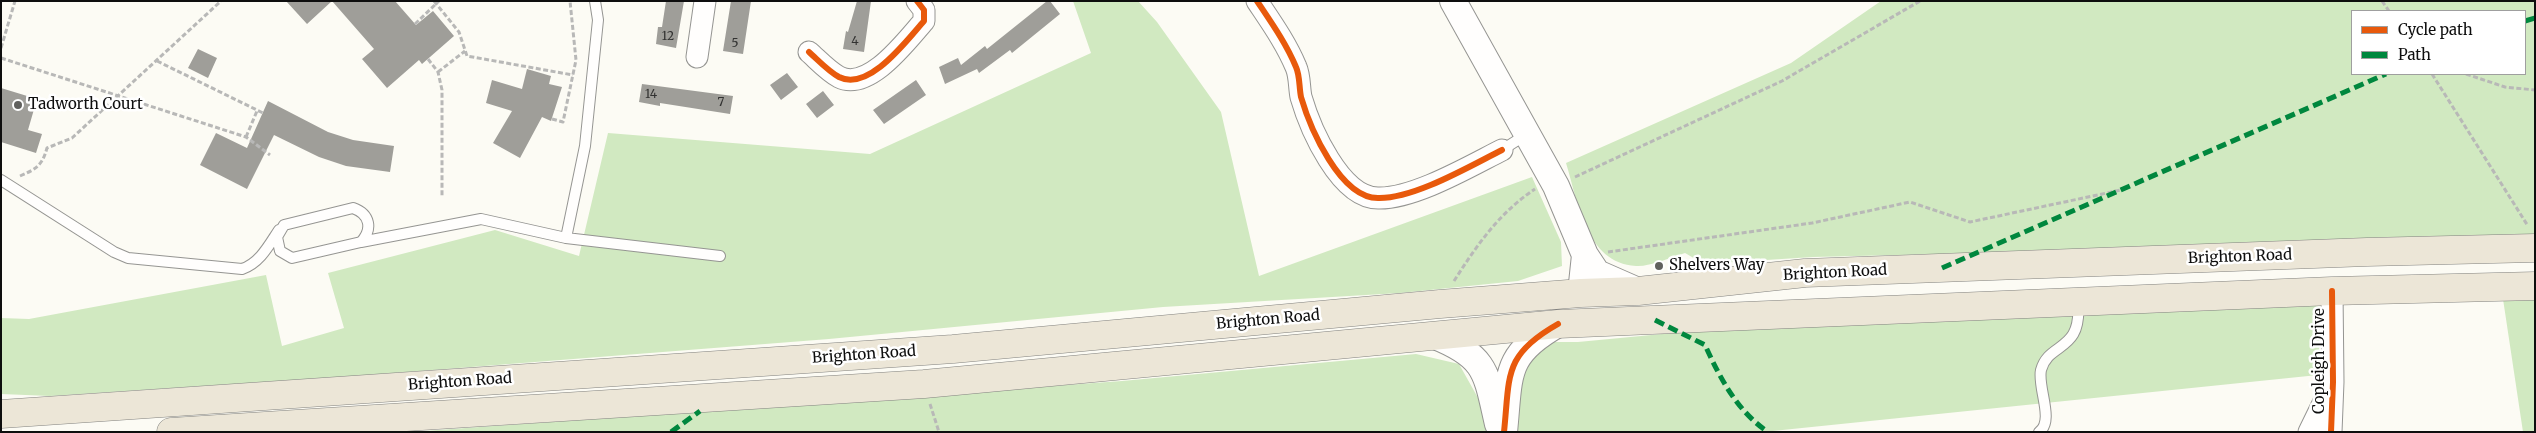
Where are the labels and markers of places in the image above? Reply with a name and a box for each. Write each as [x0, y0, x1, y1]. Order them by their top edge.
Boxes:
place label: Tadworth Court [28, 96, 143, 114]
marker: Tadworth Court [12, 99, 24, 111]
place label: Shelvers Way [1669, 257, 1764, 275]
marker: Shelvers Way [1653, 260, 1665, 272]

